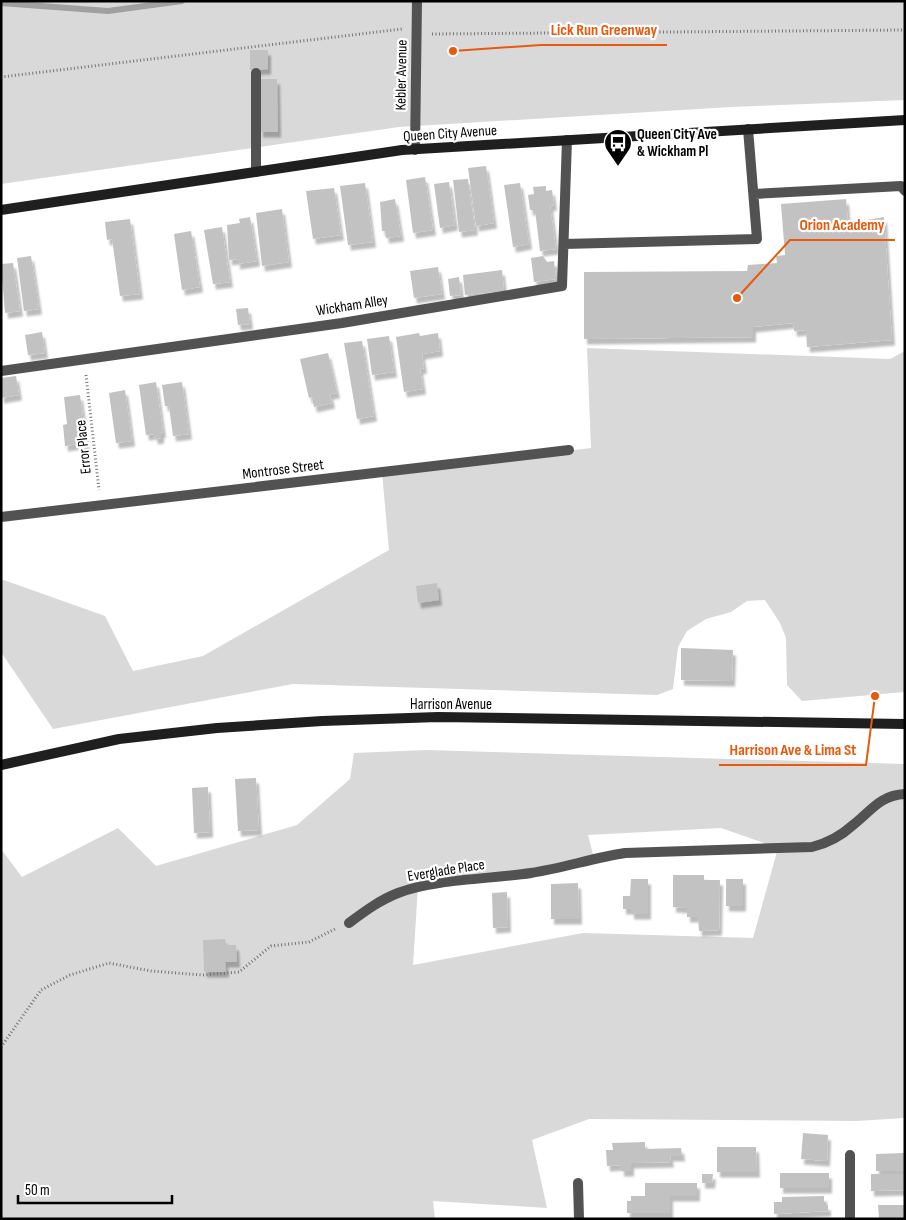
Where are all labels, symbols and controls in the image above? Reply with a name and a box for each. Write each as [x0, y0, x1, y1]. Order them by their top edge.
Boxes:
callout: Lick Run Greenway [541, 14, 667, 45]
text: Lick Run Greenway [551, 21, 658, 40]
street label: Kebler Avenue [391, 39, 412, 111]
street label: Queen City Avenue [402, 121, 498, 146]
place label: Queen City Ave & Wickham Pl [637, 125, 717, 161]
bus stop icon: Queen City Ave & Wickham Pl [603, 128, 633, 167]
callout: Orion Academy [790, 209, 895, 240]
text: Orion Academy [799, 216, 885, 235]
street label: Wickham Alley [315, 290, 390, 321]
street label: Error Place [71, 419, 96, 475]
street label: Montrose Street [241, 455, 325, 484]
street label: Harrison Avenue [410, 695, 492, 714]
callout: Harrison Ave & Lima St [719, 734, 866, 765]
text: Harrison Ave & Lima St [730, 741, 856, 760]
street label: Everglade Place [406, 855, 486, 886]
scale bar [18, 1172, 171, 1204]
text: 50 m [25, 1181, 50, 1200]

